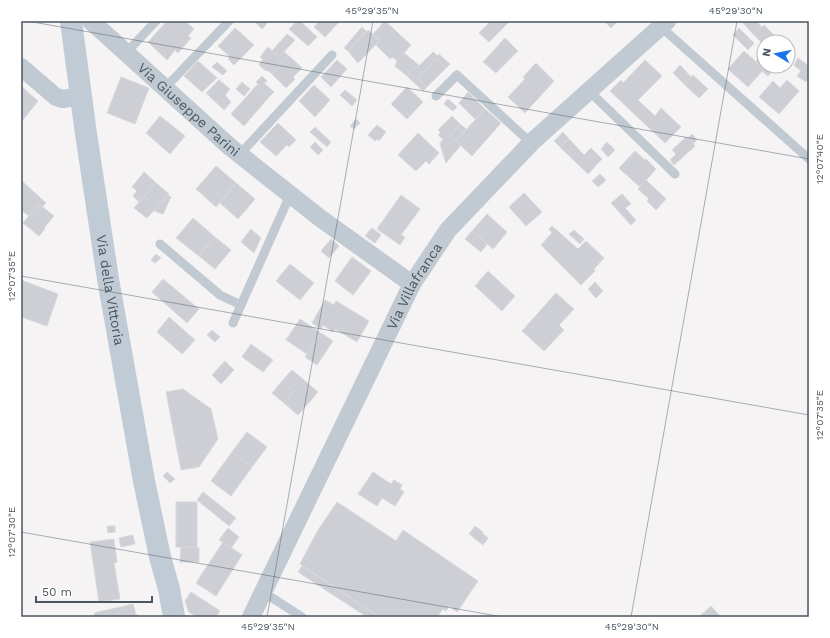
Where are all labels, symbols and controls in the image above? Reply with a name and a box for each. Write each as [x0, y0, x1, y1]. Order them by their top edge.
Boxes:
text: 45°29'35"N [345, 5, 399, 16]
text: 45°29'30"N [709, 5, 763, 16]
north arrow [756, 34, 796, 74]
text: N [760, 47, 774, 57]
street label: Via Giuseppe Parini [135, 59, 243, 160]
text: 12°07'40"E [814, 134, 825, 184]
street label: Via della Vittoria [93, 234, 128, 347]
street label: Via Villafranca [383, 240, 445, 332]
text: 12°07'35"E [6, 251, 17, 301]
text: 12°07'35"E [814, 390, 825, 440]
text: 12°07'30"E [6, 507, 17, 557]
scale bar [36, 578, 152, 604]
text: 50 m [42, 585, 72, 599]
text: 45°29'35"N [241, 621, 295, 632]
text: 45°29'30"N [605, 621, 659, 632]

